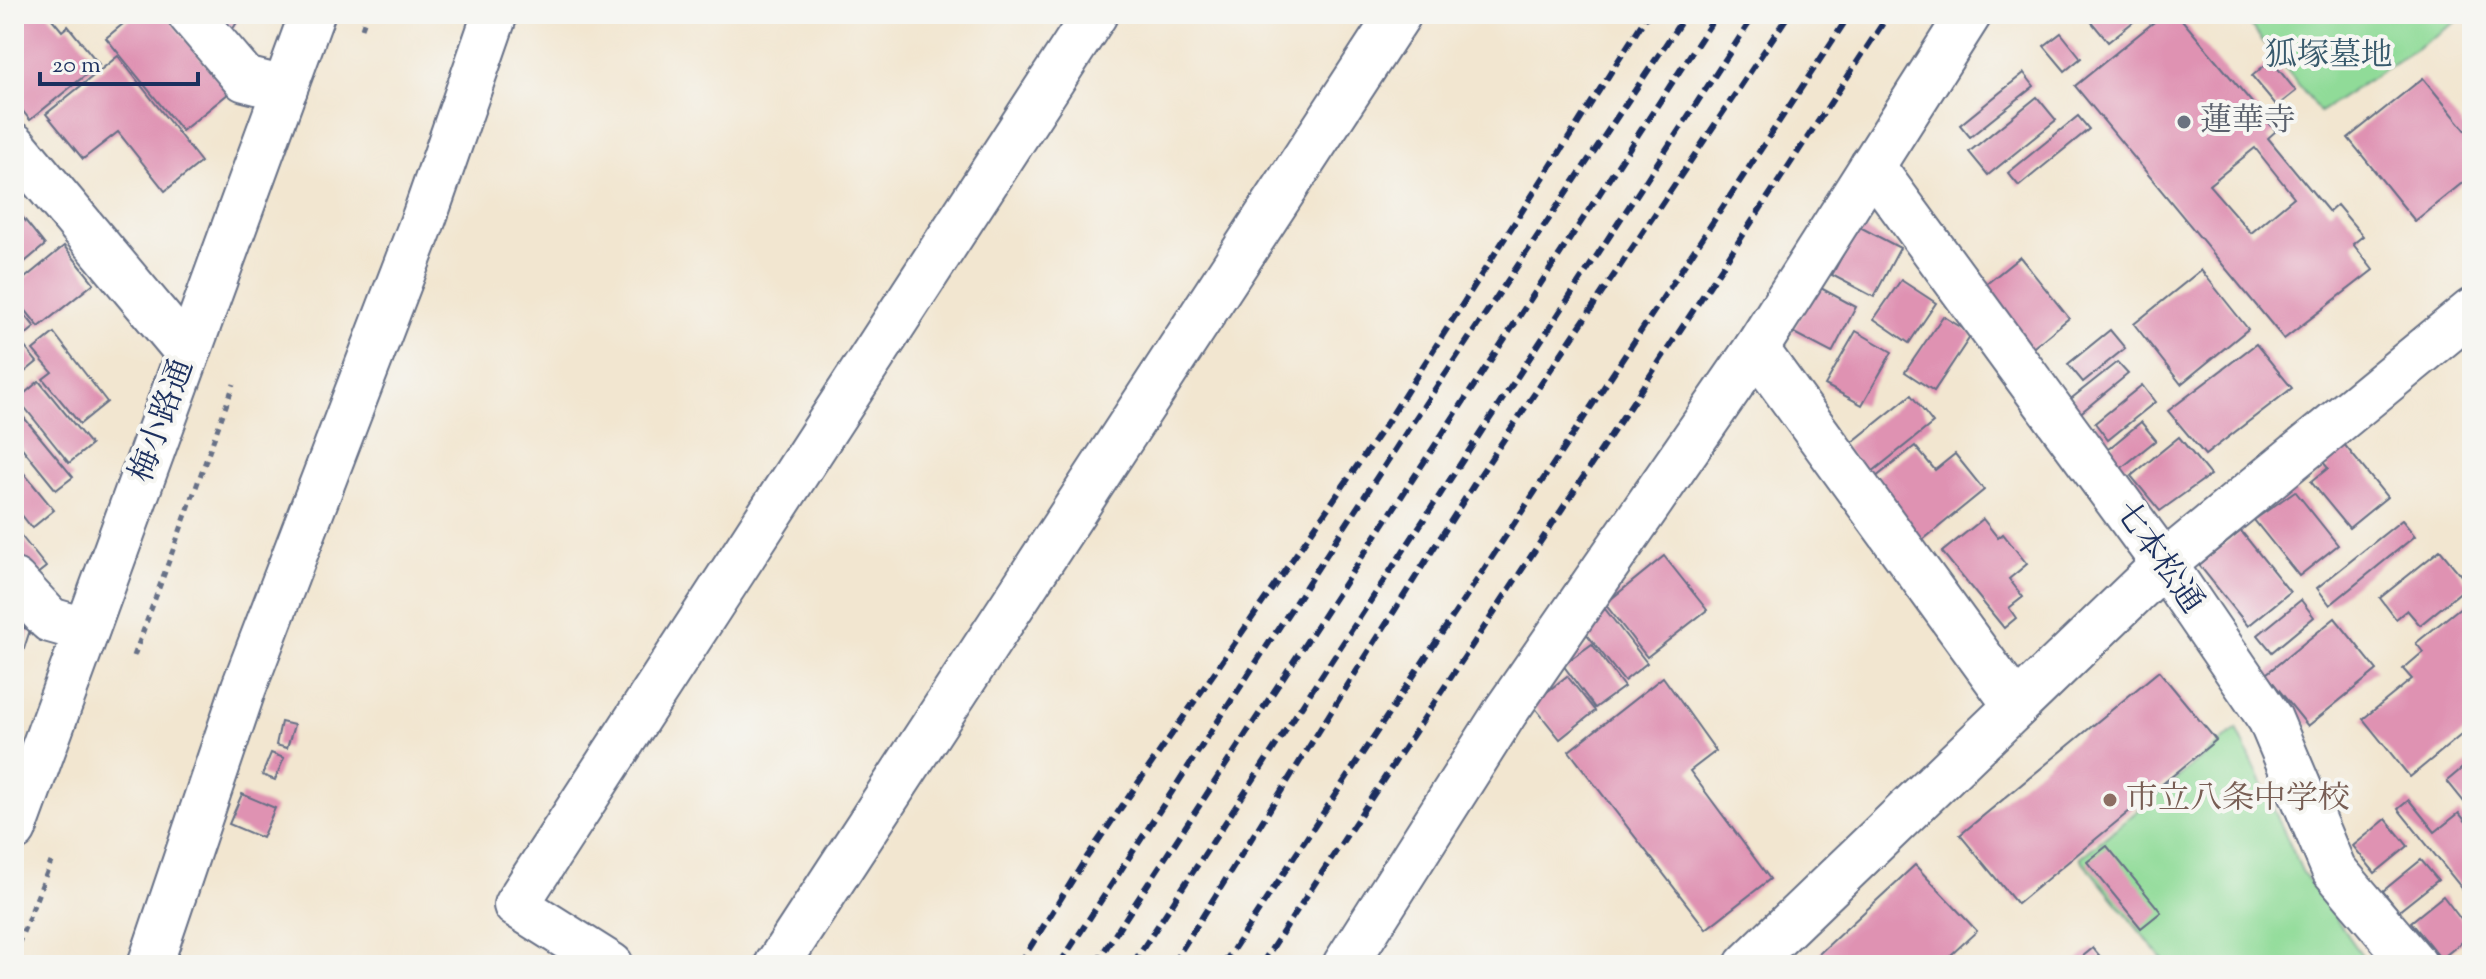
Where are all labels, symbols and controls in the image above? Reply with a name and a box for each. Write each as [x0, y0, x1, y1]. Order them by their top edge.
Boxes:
park label: 狐塚墓地 [2265, 34, 2393, 80]
scale bar [40, 36, 198, 86]
text: 20 m [52, 49, 101, 83]
place label: 蓮華寺 [2200, 99, 2296, 145]
marker: 蓮華寺 [2175, 113, 2193, 131]
street label: 梅小路通 [119, 353, 207, 489]
street label: 七本松通 [2102, 492, 2214, 624]
place label: 市立八条中学校 [2126, 777, 2350, 823]
marker: 市立八条中学校 [2101, 791, 2119, 809]

